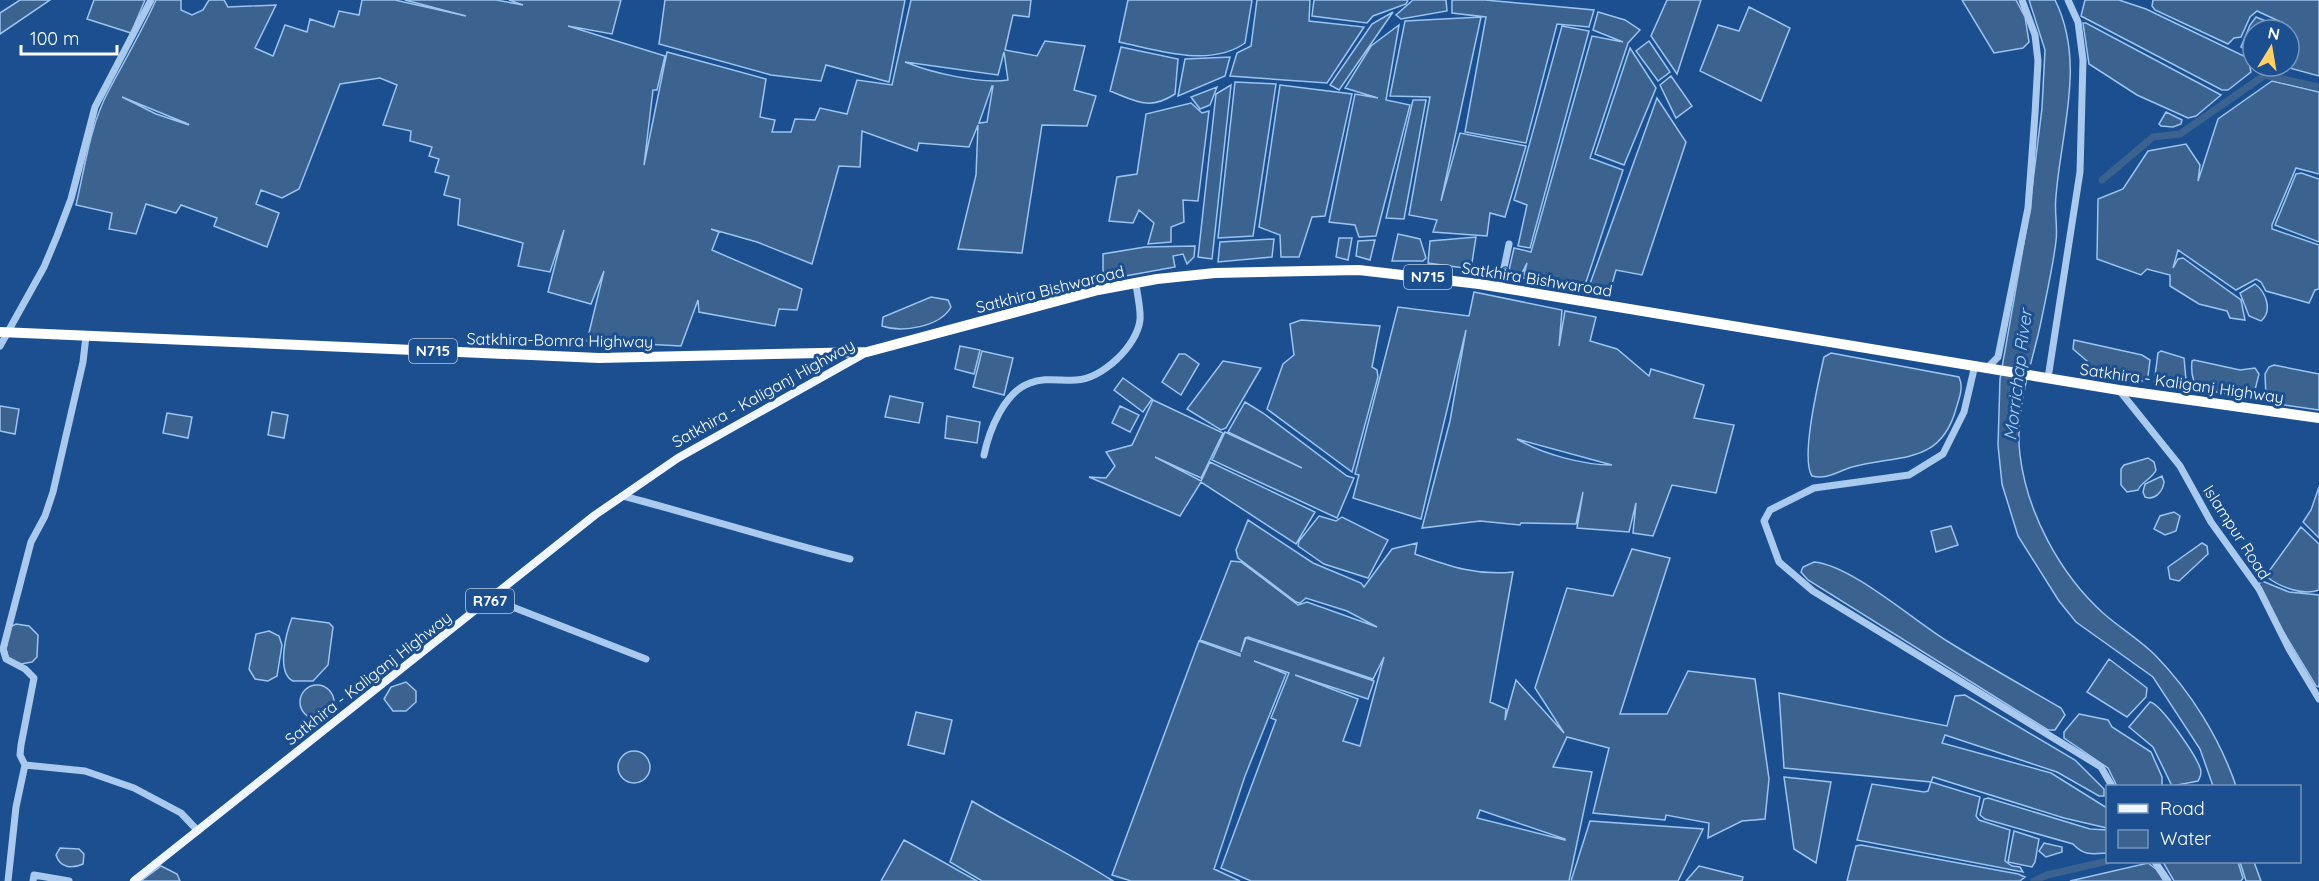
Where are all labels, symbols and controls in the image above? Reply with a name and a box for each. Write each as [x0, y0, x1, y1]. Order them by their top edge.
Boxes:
scale bar [21, 18, 117, 56]
north arrow [2241, 18, 2301, 78]
text: N [2266, 22, 2282, 44]
text: 100 m [30, 27, 79, 50]
street label: Satkhira Bishwaroad [1460, 257, 1614, 301]
street label: Satkhira Bishwaroad [974, 261, 1126, 317]
road number: N715 [1404, 265, 1452, 289]
water label: Morrichap River [1998, 306, 2037, 442]
street label: Satkhira-Bomra Highway [467, 328, 653, 352]
street label: Satkhira - Kaliganj Highway [668, 334, 858, 452]
road number: N715 [409, 339, 457, 363]
street label: Satkhira - Kaliganj Highway [2079, 359, 2285, 407]
street label: Islampur Road [2199, 481, 2275, 583]
road number: R767 [466, 589, 514, 613]
street label: Satkhira - Kaliganj Highway [281, 607, 455, 749]
legend [2106, 785, 2301, 863]
text: Road [2160, 797, 2205, 820]
text: Water [2160, 827, 2211, 850]

